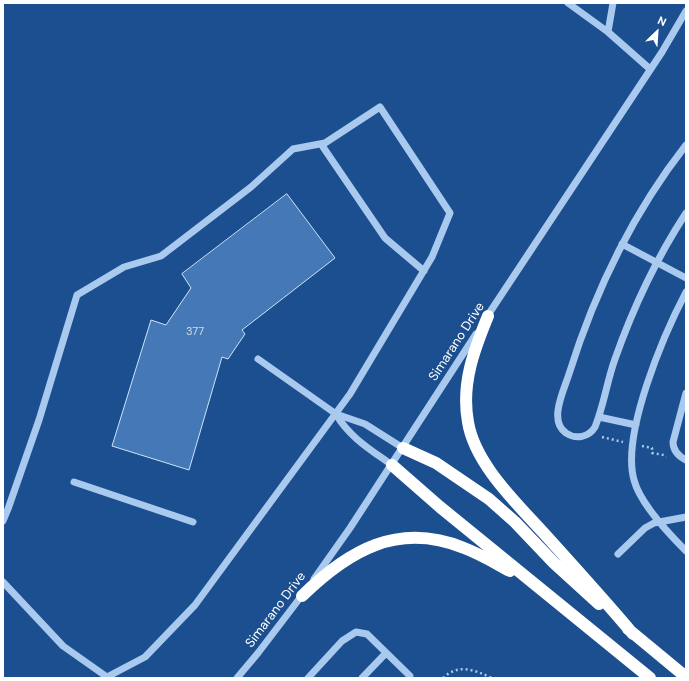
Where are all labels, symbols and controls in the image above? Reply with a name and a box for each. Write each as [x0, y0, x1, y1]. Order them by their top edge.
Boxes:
north arrow [637, 12, 677, 52]
text: N [655, 13, 669, 29]
street label: Simarano Drive [426, 300, 488, 384]
house number: 377 [186, 325, 204, 339]
street label: Simarano Drive [243, 569, 309, 651]

